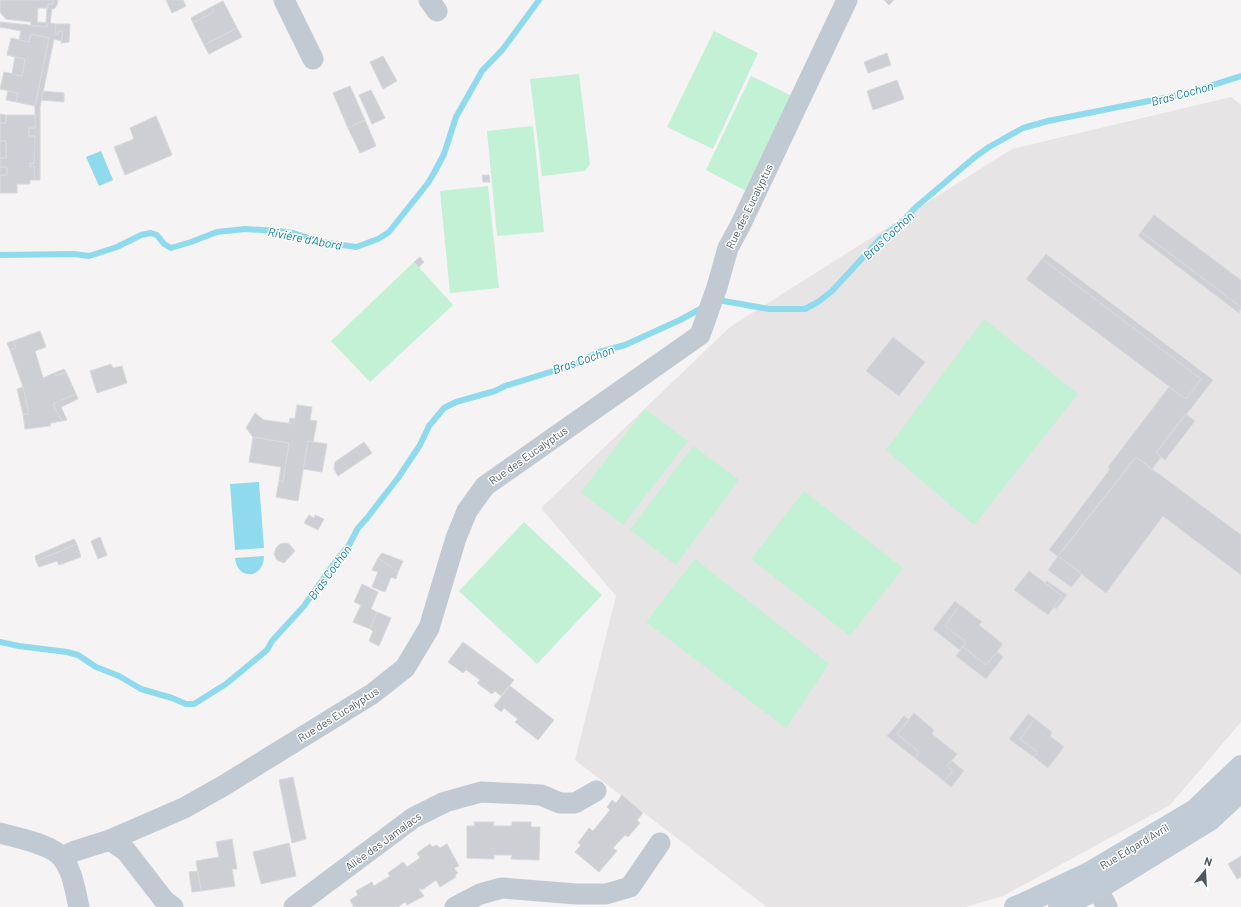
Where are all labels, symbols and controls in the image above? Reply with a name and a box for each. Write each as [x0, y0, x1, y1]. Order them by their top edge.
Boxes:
water label: Bras Cochon [1149, 78, 1215, 108]
street label: Rue des Eucalyptus [723, 161, 775, 251]
water label: Bras Cochon [860, 208, 916, 262]
water label: Rivière d'Abord [267, 224, 344, 252]
water label: Bras Cochon [550, 342, 616, 376]
street label: Rue des Eucalyptus [486, 423, 570, 487]
water label: Bras Cochon [305, 542, 353, 602]
street label: Rue des Eucalyptus [295, 684, 381, 744]
street label: Allée des Jamalacs [342, 809, 424, 873]
street label: Rue Edgard Avril [1097, 820, 1171, 872]
north arrow [1185, 851, 1225, 891]
text: N [1203, 854, 1214, 868]

